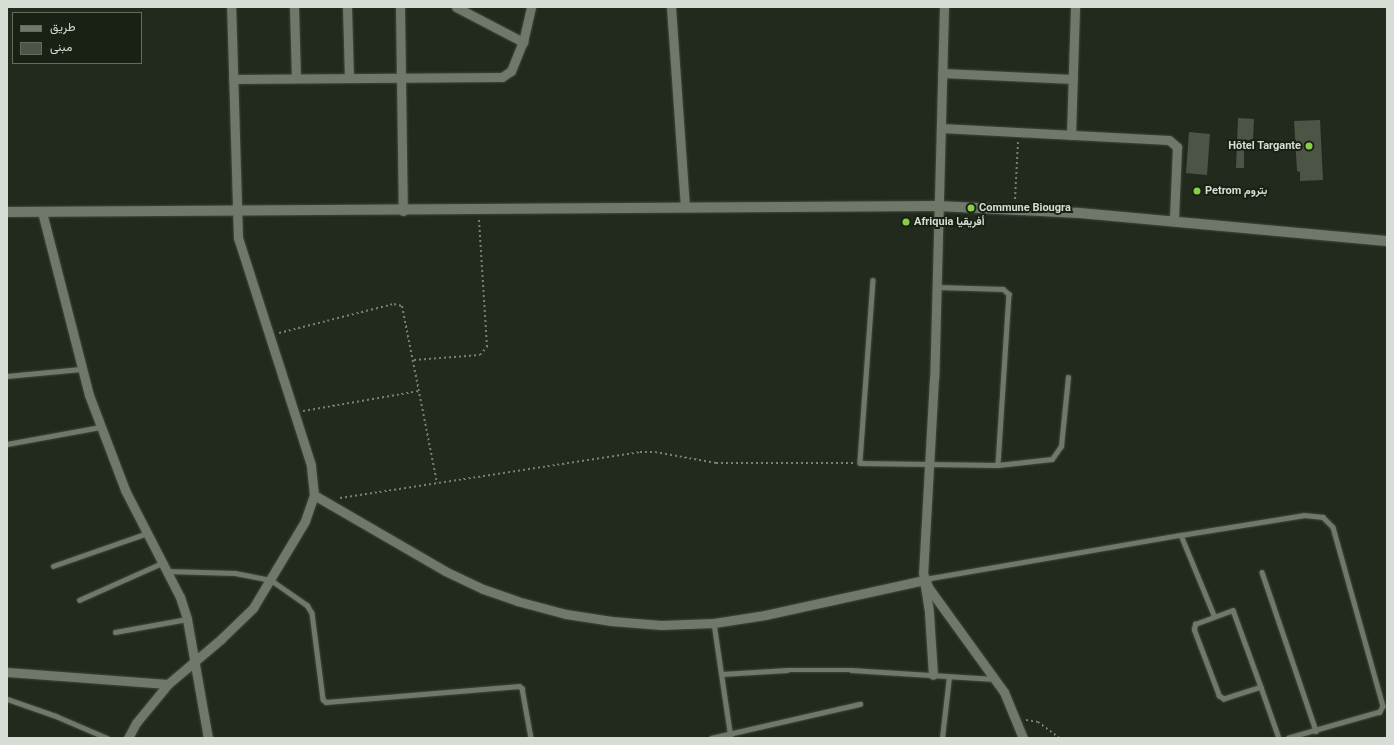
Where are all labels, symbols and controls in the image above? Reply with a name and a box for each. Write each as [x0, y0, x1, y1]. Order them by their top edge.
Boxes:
legend [12, 12, 142, 64]
text: طريق [50, 20, 75, 34]
text: مبنى [50, 40, 72, 54]
place label: Hôtel Targante [1228, 139, 1301, 153]
marker: Hôtel Targante [1304, 141, 1314, 151]
place label: Petrom بتروم [1205, 184, 1267, 198]
marker: Petrom بتروم [1192, 186, 1202, 196]
place label: Commune Biougra [979, 201, 1071, 215]
marker: Commune Biougra [966, 203, 976, 213]
place label: Afriquia أفريقيا [914, 215, 985, 229]
marker: Afriquia أفريقيا [901, 217, 911, 227]

